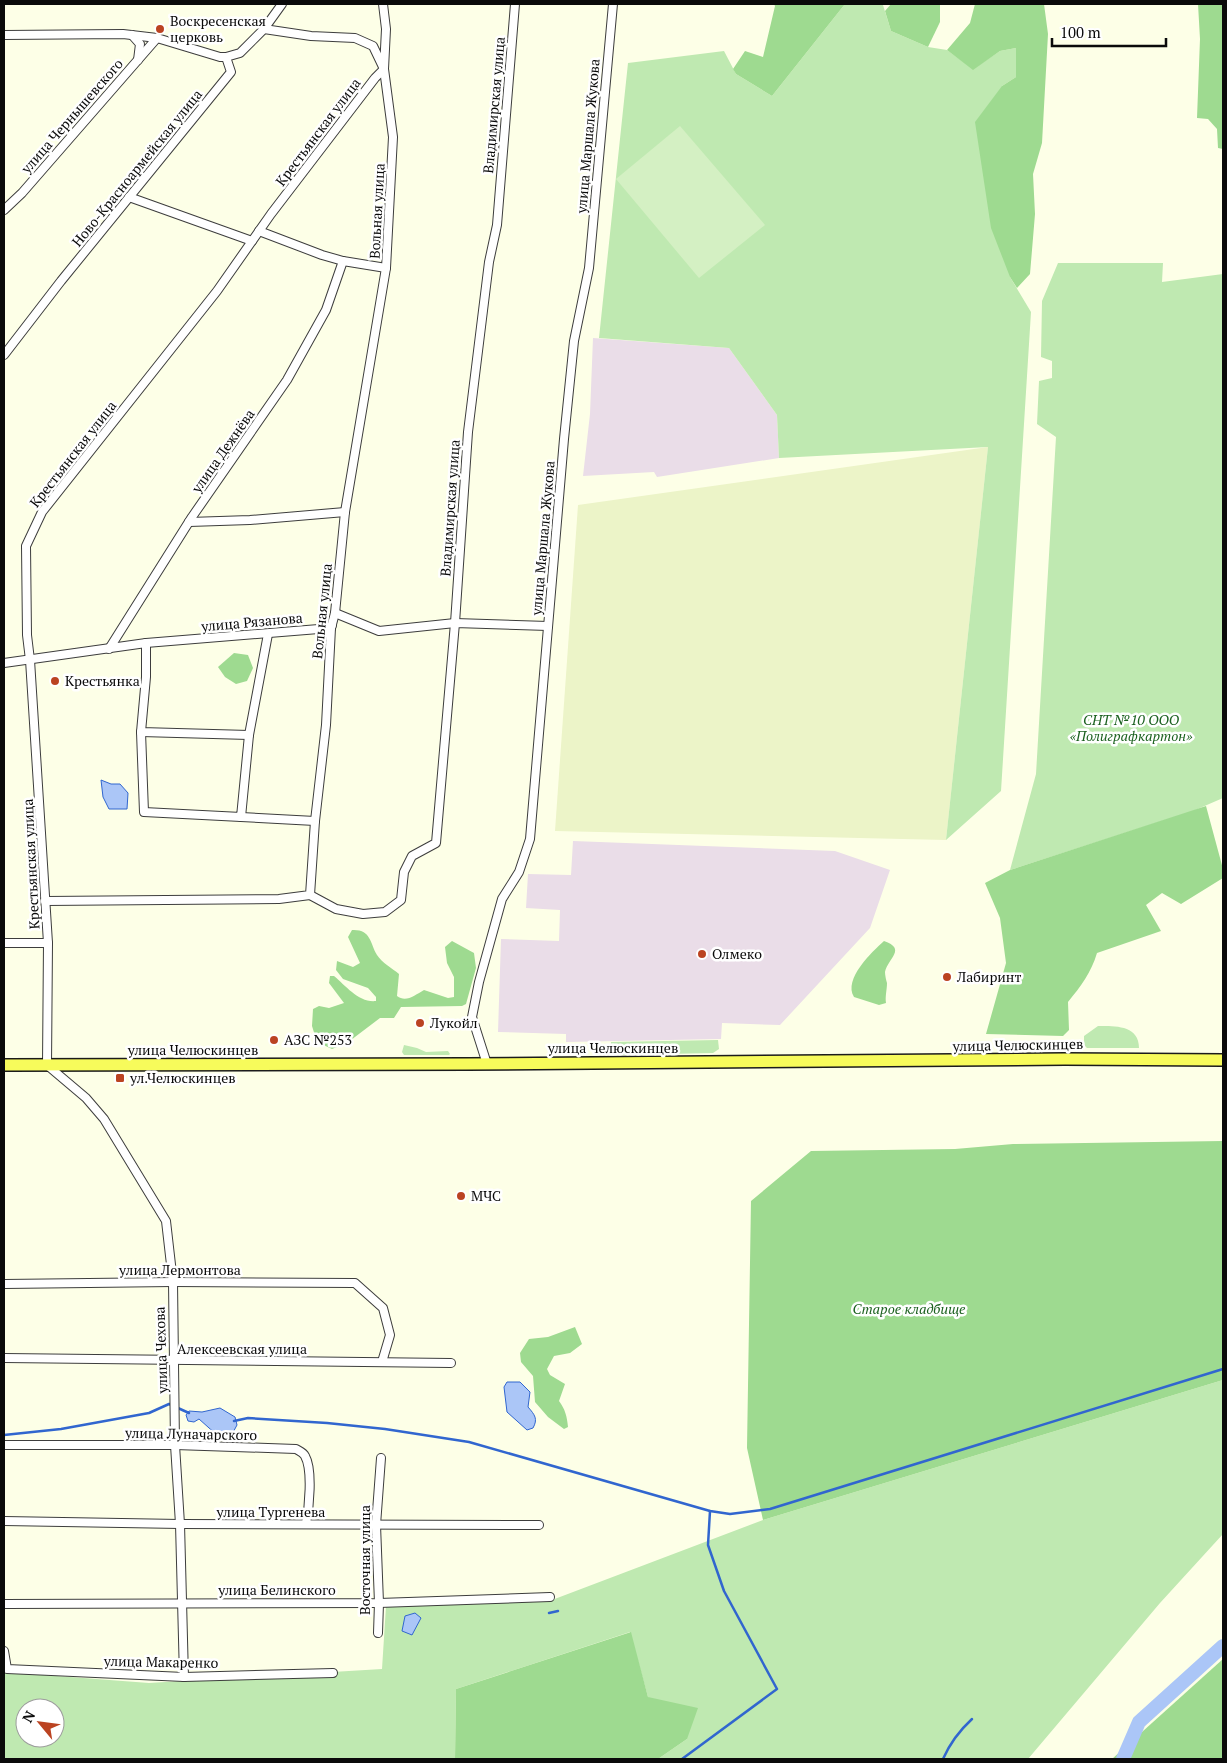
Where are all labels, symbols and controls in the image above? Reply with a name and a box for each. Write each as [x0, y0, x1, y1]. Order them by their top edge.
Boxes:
place label: Воскресенская церковь [170, 11, 266, 46]
scale bar [1052, 15, 1166, 47]
text: 100 m [1060, 22, 1101, 42]
marker: Воскресенская церковь [154, 23, 166, 35]
street label: Владимирская улица [478, 36, 509, 174]
street label: улица Чернышевского [16, 54, 127, 178]
street label: улица Маршала Жукова [571, 58, 604, 215]
street label: Крестьянская улица [271, 74, 365, 190]
street label: Ново-Красноармейская улица [67, 85, 206, 250]
street label: Вольная улица [365, 163, 388, 259]
street label: Крестьянская улица [25, 396, 120, 511]
street label: улица Дежнёва [186, 405, 259, 497]
street label: Владимирская улица [435, 439, 464, 577]
street label: улица Маршала Жукова [526, 460, 559, 617]
street label: Вольная улица [307, 562, 336, 660]
street label: улица Рязанова [199, 608, 303, 635]
place label: Крестьянка [65, 671, 140, 690]
marker: Крестьянка [49, 675, 61, 687]
park label: СНТ №10 ООО «Полиграфкартон» [1070, 710, 1193, 745]
street label: Крестьянская улица [18, 798, 43, 930]
place label: Олмеко [712, 944, 762, 963]
marker: Олмеко [696, 948, 708, 960]
place label: Лабиринт [956, 967, 1021, 986]
marker: Лабиринт [941, 971, 953, 983]
place label: Лукойл [429, 1013, 478, 1032]
marker: Лукойл [414, 1017, 426, 1029]
place label: АЗС №253 [284, 1030, 352, 1049]
marker: АЗС №253 [268, 1034, 280, 1046]
street label: улица Челюскинцев [952, 1034, 1083, 1055]
street label: улица Челюскинцев [547, 1038, 678, 1057]
street label: улица Челюскинцев [127, 1040, 258, 1059]
place label: ул.Челюскинцев [129, 1068, 236, 1087]
marker: ул.Челюскинцев [114, 1072, 126, 1084]
place label: МЧС [471, 1186, 501, 1205]
marker: МЧС [455, 1190, 467, 1202]
street label: улица Лермонтова [118, 1260, 241, 1279]
park label: Старое кладбище [853, 1299, 966, 1318]
street label: улица Чехова [149, 1306, 172, 1395]
street label: Алексеевская улица [177, 1339, 307, 1358]
street label: улица Луначарского [124, 1423, 257, 1444]
street label: улица Тургенева [216, 1502, 325, 1521]
street label: Восточная улица [355, 1505, 374, 1615]
street label: улица Белинского [217, 1580, 336, 1599]
street label: улица Макаренко [103, 1651, 219, 1672]
north arrow [15, 1698, 65, 1748]
text: N [17, 1707, 39, 1726]

